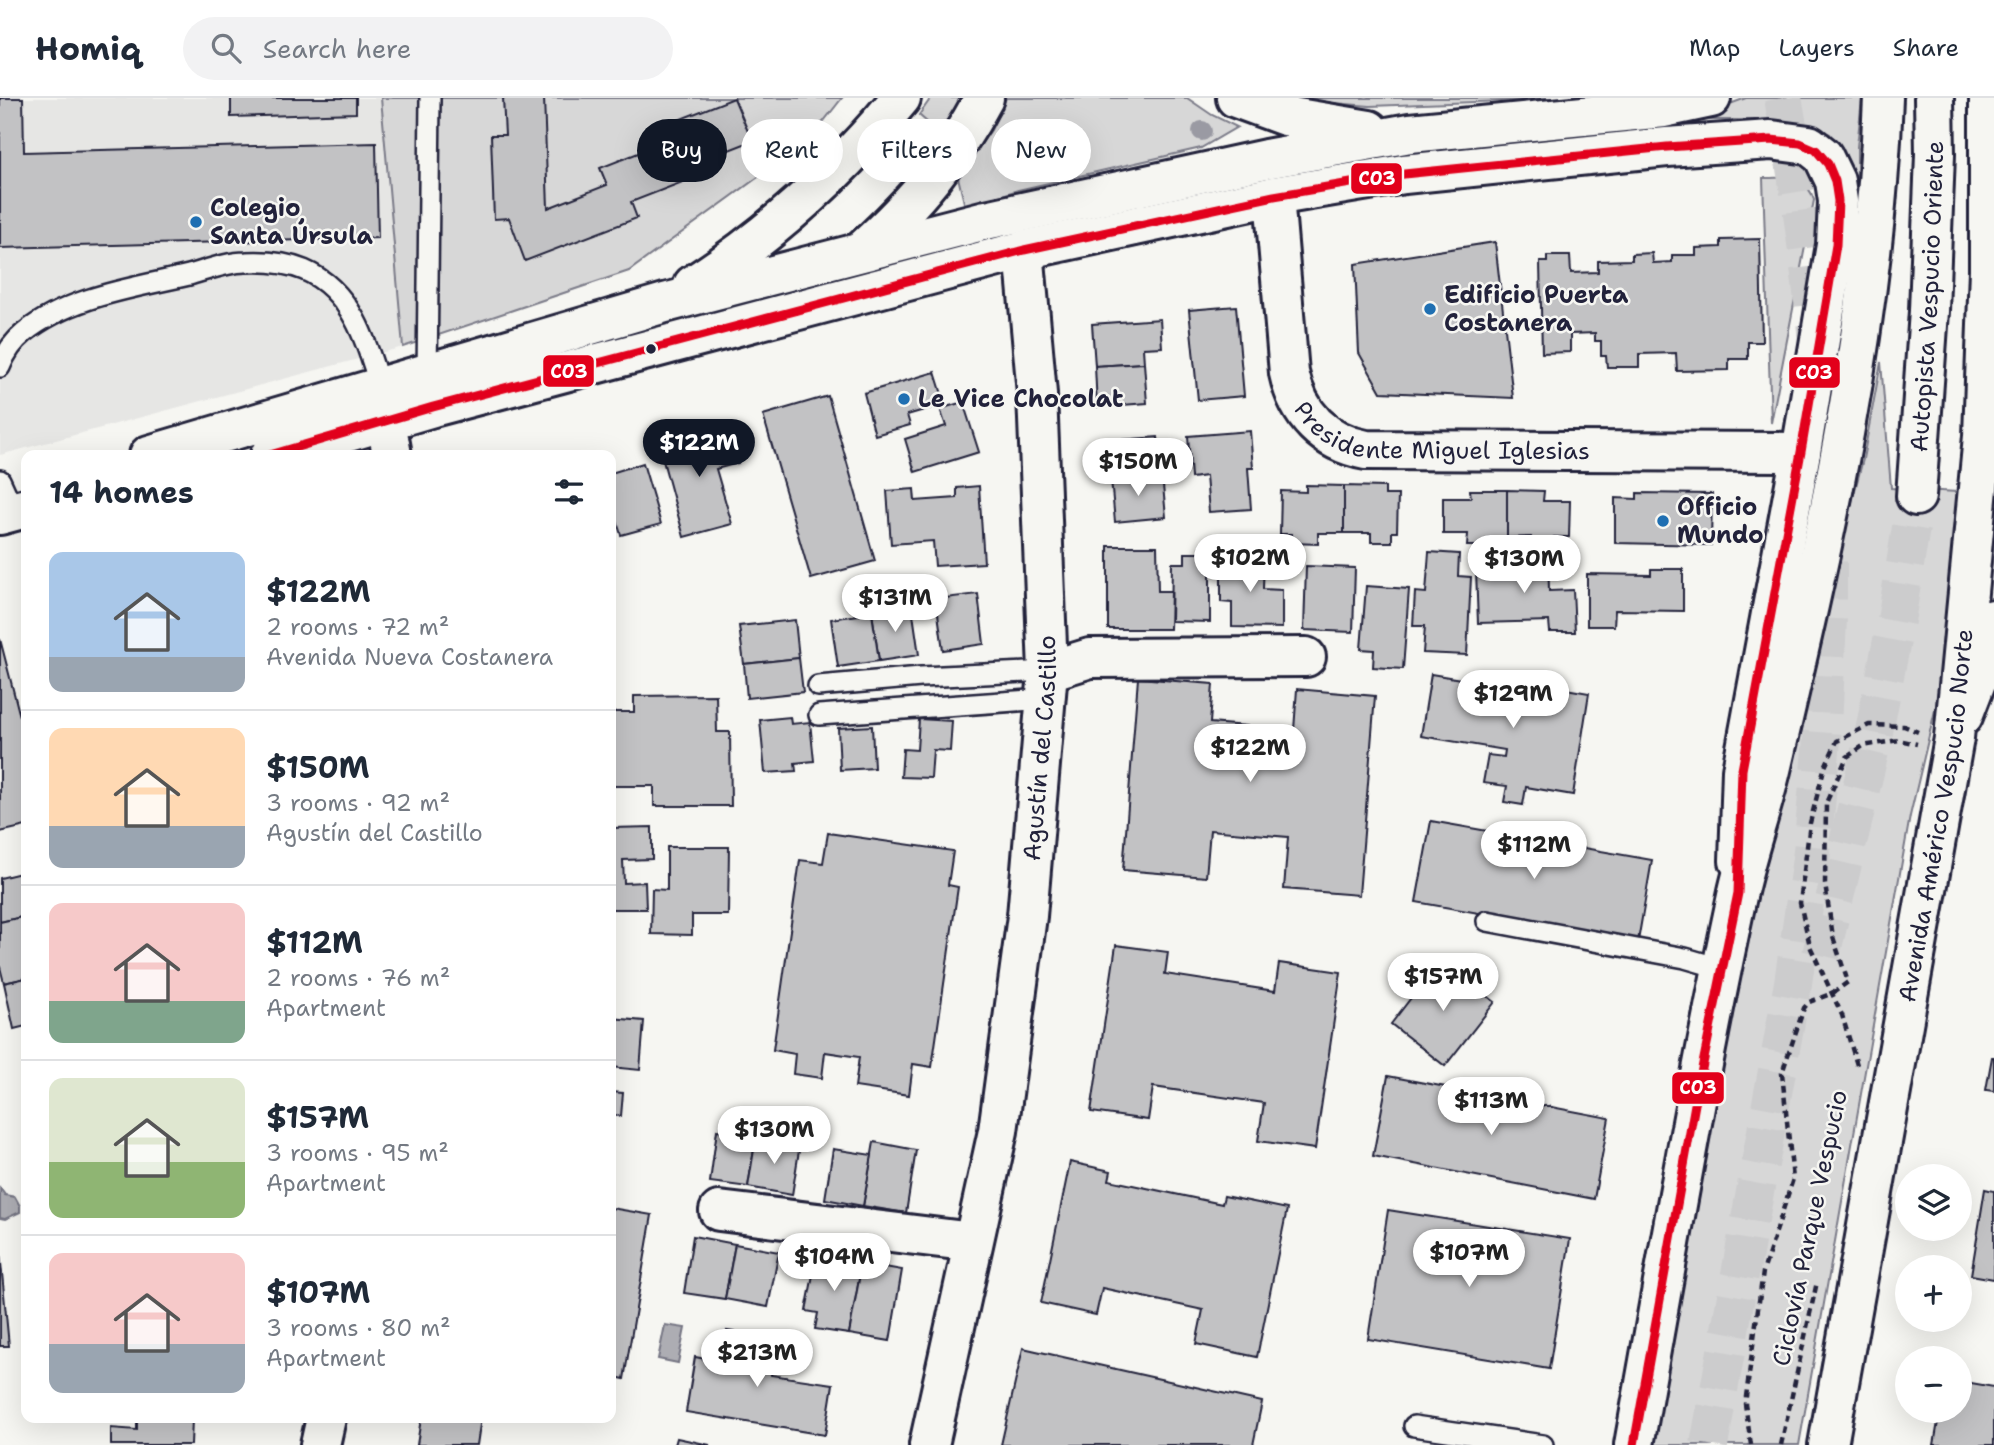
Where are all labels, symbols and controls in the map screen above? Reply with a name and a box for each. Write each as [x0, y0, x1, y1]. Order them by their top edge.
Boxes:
search box [183, 17, 673, 80]
text: Homiq [35, 26, 141, 71]
icon: search [207, 29, 245, 67]
text: Search here [263, 31, 411, 66]
text: Map [1689, 32, 1740, 64]
text: Layers [1778, 32, 1855, 64]
text: Share [1893, 32, 1959, 64]
chip: Buy [637, 119, 727, 182]
chip: Rent [741, 119, 843, 182]
chip: Filters [857, 119, 977, 182]
chip: New [991, 119, 1091, 182]
street label: Autopista Vespucio Oriente [1903, 140, 1951, 453]
line badge: C03 [1350, 162, 1403, 195]
text: C03 [1358, 166, 1396, 191]
place label: Colegio Santa Úrsula [210, 192, 373, 252]
marker: Colegio Santa Úrsula [188, 214, 204, 230]
place label: Edificio Puerta Costanera [1444, 279, 1629, 339]
marker: Edificio Puerta Costanera [1422, 301, 1438, 317]
unlabelled marker [644, 342, 658, 356]
line badge: C03 [542, 354, 595, 388]
line badge: C03 [1788, 356, 1841, 389]
text: C03 [550, 359, 588, 384]
text: C03 [1795, 360, 1833, 385]
place label: Le Vice Chocolat [918, 383, 1124, 415]
marker: Le Vice Chocolat [896, 391, 912, 407]
street label: Presidente Miguel Iglesias [1286, 395, 1590, 467]
pin: $122M [650, 420, 748, 479]
text: $122M [659, 427, 739, 457]
pin: $150M [1089, 438, 1187, 498]
text: $150M [1098, 446, 1178, 476]
text: 14 homes [49, 472, 194, 513]
icon: filters [550, 473, 588, 511]
place label: Officio Mundo [1677, 491, 1764, 551]
marker: Officio Mundo [1655, 513, 1671, 529]
pin: $102M [1201, 534, 1299, 594]
pin: $130M [1475, 536, 1573, 595]
text: $102M [1210, 542, 1290, 572]
text: $130M [1484, 543, 1564, 573]
text: $122M [266, 571, 371, 612]
pin: $131M [846, 574, 944, 634]
icon: home [105, 580, 189, 664]
text: $131M [858, 582, 932, 612]
text: 2 rooms · 72 m² [266, 612, 449, 642]
street label: Avenida Américo Vespucio Norte [1891, 627, 1980, 1005]
street label: Agustín del Castillo [1016, 635, 1064, 862]
text: Avenida Nueva Costanera [266, 642, 553, 672]
pin: $129M [1464, 670, 1562, 730]
text: $129M [1473, 678, 1553, 708]
pin: $122M [1201, 724, 1299, 784]
text: $122M [1210, 732, 1290, 762]
text: $150M [266, 747, 370, 788]
icon: home [105, 756, 189, 840]
text: 3 rooms · 92 m² [266, 788, 450, 818]
text: Agustín del Castillo [266, 818, 483, 848]
pin: $112M [1485, 822, 1583, 881]
text: $112M [1497, 829, 1571, 859]
text: $112M [266, 922, 363, 963]
icon: home [105, 931, 189, 1015]
pin: $157M [1394, 954, 1492, 1013]
text: $157M [1403, 961, 1483, 991]
text: 2 rooms · 76 m² [266, 963, 450, 993]
text: Apartment [266, 993, 386, 1023]
line badge: C03 [1671, 1071, 1725, 1105]
text: C03 [1679, 1075, 1717, 1100]
pin: $113M [1442, 1077, 1540, 1137]
text: $113M [1454, 1085, 1528, 1115]
street label: Ciclovía Parque Vespucio [1765, 1087, 1855, 1369]
text: $157M [266, 1097, 369, 1138]
icon: home [105, 1106, 189, 1190]
pin: $130M [725, 1107, 823, 1166]
text: $130M [734, 1114, 814, 1144]
text: 3 rooms · 95 m² [266, 1138, 449, 1168]
map controls [1895, 1164, 1972, 1423]
button: layers [1895, 1164, 1972, 1241]
text: Apartment [266, 1168, 386, 1198]
pin: $107M [1420, 1230, 1518, 1289]
pin: $104M [785, 1234, 883, 1293]
text: $107M [1429, 1237, 1509, 1267]
text: $104M [794, 1241, 874, 1271]
button: + [1895, 1255, 1972, 1332]
text: $107M [266, 1272, 370, 1313]
icon: home [105, 1281, 189, 1365]
text: 3 rooms · 80 m² [266, 1313, 451, 1343]
pin: $213M [708, 1330, 806, 1389]
text: $213M [717, 1337, 797, 1367]
text: Apartment [266, 1343, 386, 1373]
button: − [1895, 1346, 1972, 1423]

